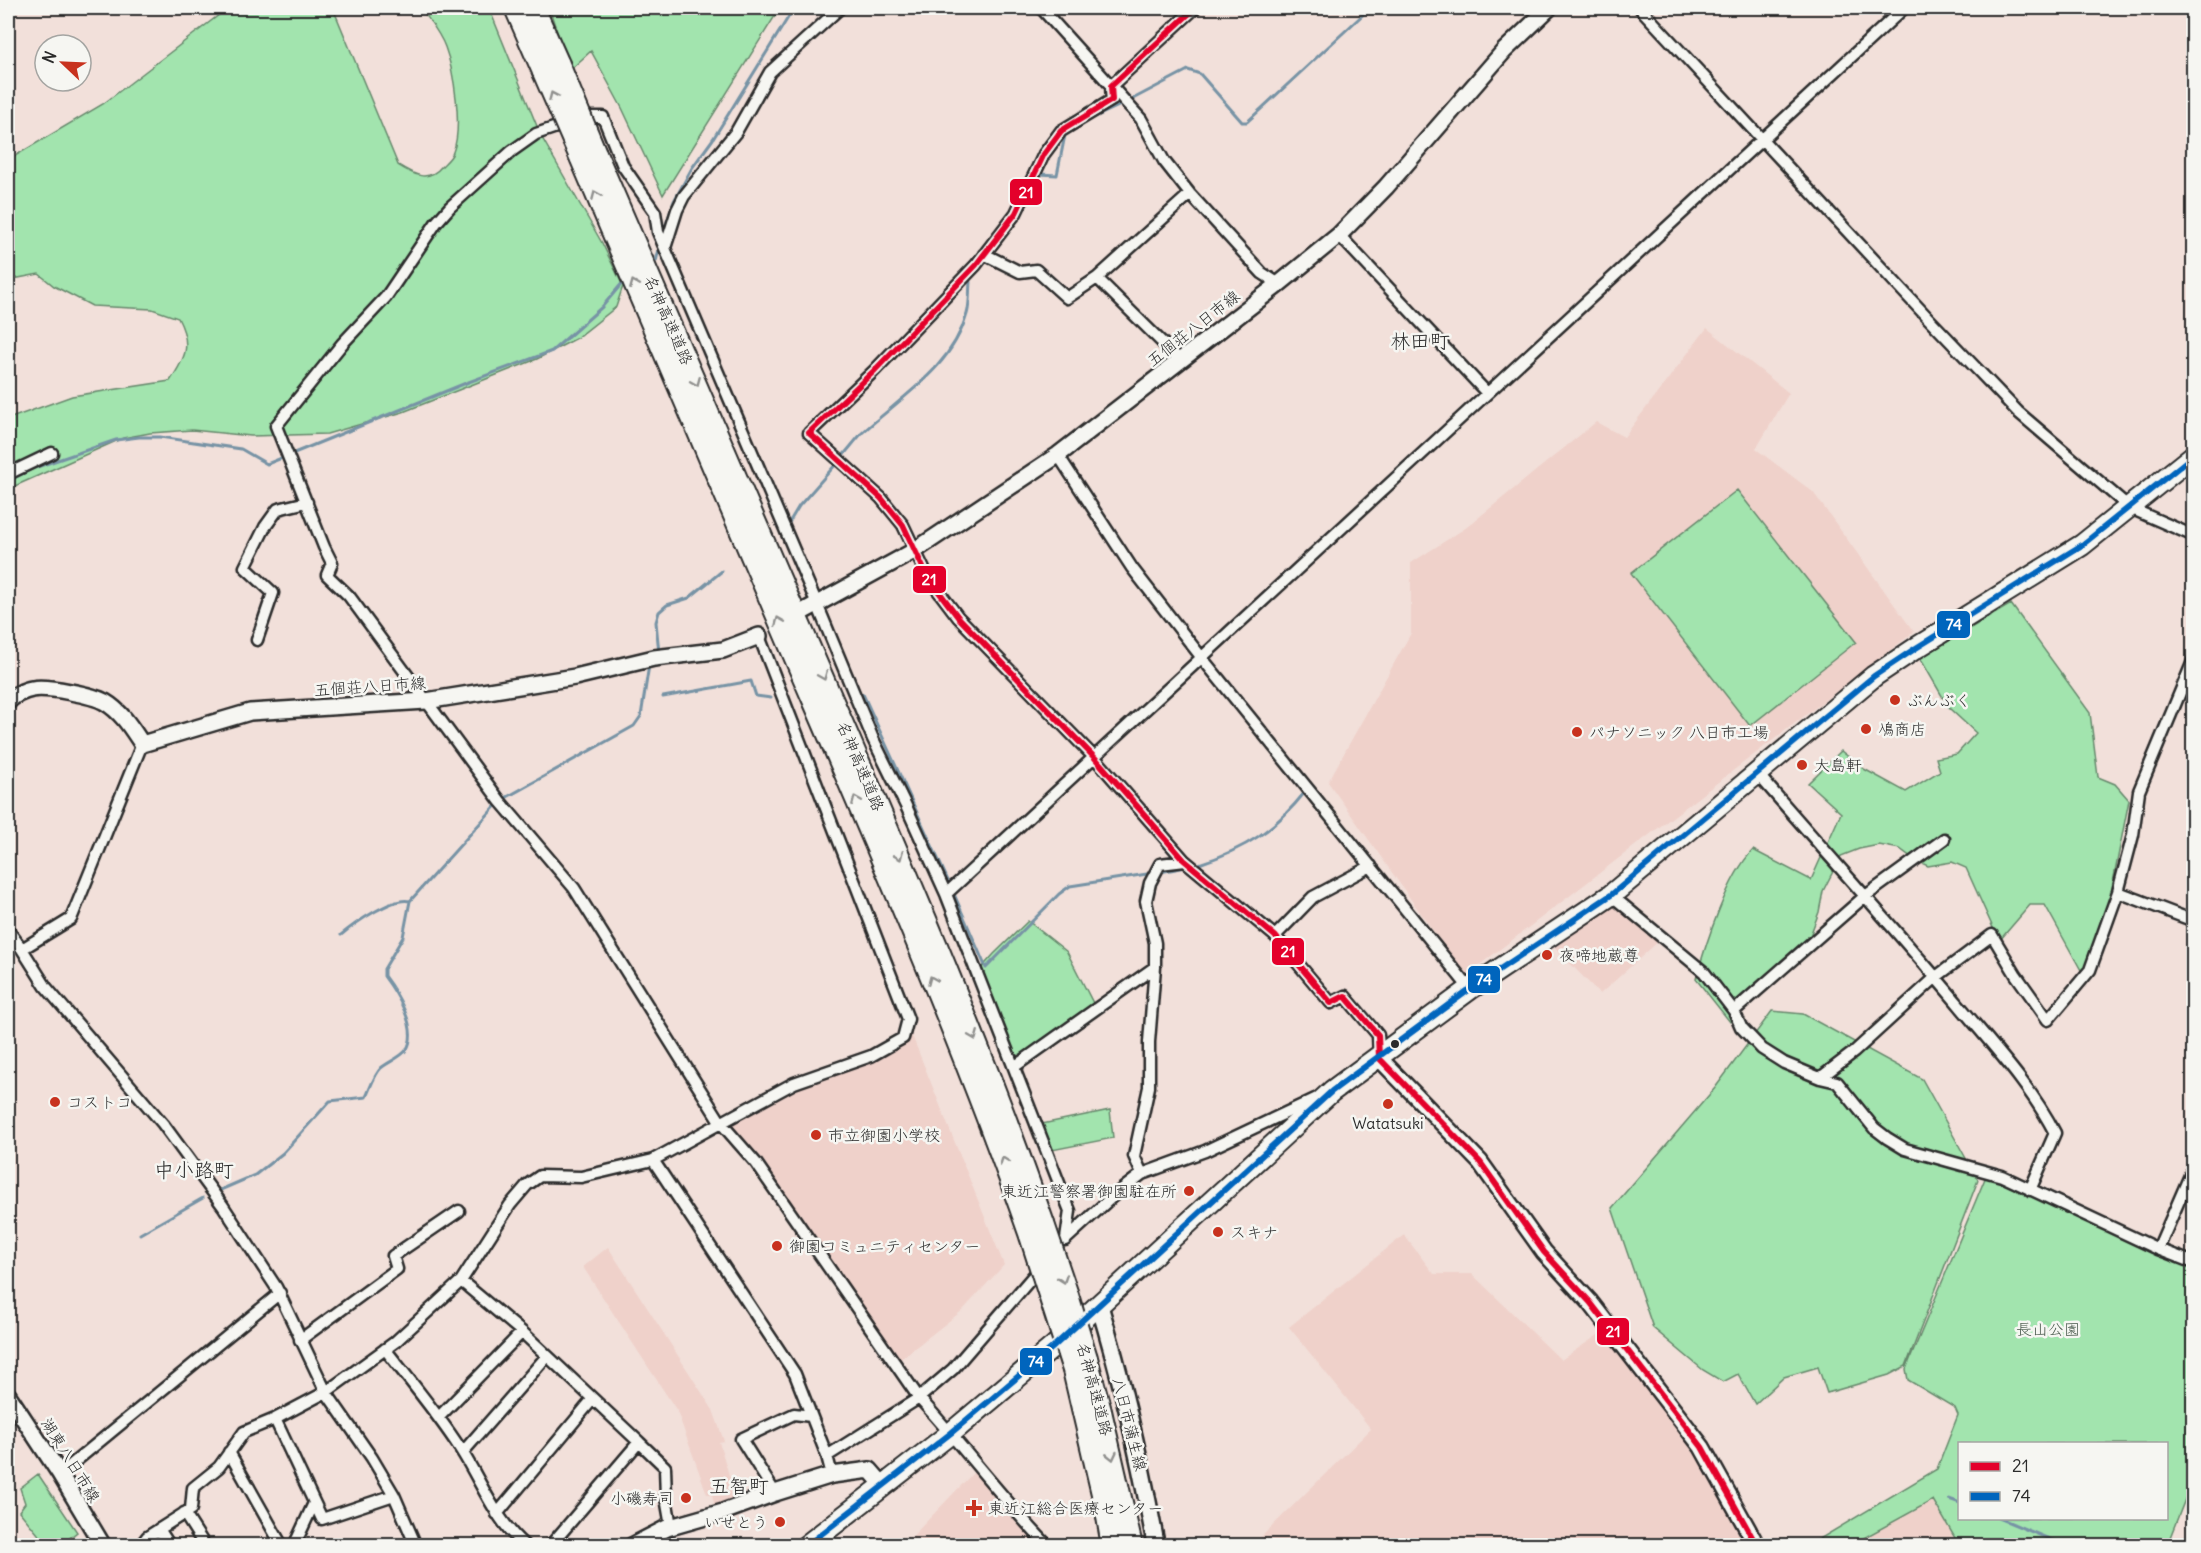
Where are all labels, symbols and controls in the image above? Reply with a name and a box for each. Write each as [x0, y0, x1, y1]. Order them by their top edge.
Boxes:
north arrow [33, 33, 93, 93]
text: N [38, 48, 61, 66]
one-way arrow [548, 91, 560, 102]
line badge: 21 [1009, 178, 1043, 206]
text: 21 [1018, 182, 1034, 202]
one-way arrow [591, 190, 603, 201]
street label: 名神高速道路 [640, 272, 698, 368]
one-way arrow [629, 280, 641, 291]
street label: 五個荘八日市線 [1143, 286, 1243, 370]
district label: 林田町 [1390, 328, 1450, 353]
one-way arrow [689, 375, 701, 386]
line badge: 21 [912, 565, 947, 594]
text: 21 [921, 569, 937, 589]
line badge: 74 [1936, 610, 1971, 639]
text: 74 [1946, 614, 1962, 634]
one-way arrow [774, 616, 786, 627]
one-way arrow [815, 670, 827, 681]
street label: 五個荘八日市線 [313, 672, 427, 700]
place label: ぶんぶく [1907, 690, 1971, 710]
marker: ぶんぶく [1888, 693, 1902, 707]
street label: 名神高速道路 [833, 718, 889, 814]
place label: 鳰商店 [1878, 719, 1926, 739]
place label: パナソニック 八日市工場 [1589, 722, 1769, 742]
marker: 鳰商店 [1859, 722, 1873, 736]
marker: パナソニック 八日市工場 [1570, 725, 1584, 739]
place label: 大島軒 [1814, 755, 1862, 775]
marker: 大島軒 [1795, 758, 1809, 772]
one-way arrow [852, 795, 864, 806]
one-way arrow [892, 849, 904, 860]
line badge: 21 [1271, 937, 1305, 966]
text: 21 [1280, 941, 1296, 961]
place label: 夜啼地蔵尊 [1559, 945, 1639, 965]
marker: 夜啼地蔵尊 [1540, 948, 1554, 962]
line badge: 74 [1467, 965, 1501, 994]
text: 74 [1476, 969, 1492, 989]
one-way arrow [927, 975, 939, 986]
one-way arrow [967, 1030, 979, 1041]
unlabelled marker [1389, 1038, 1401, 1050]
place label: コストコ [67, 1092, 132, 1112]
marker: コストコ [48, 1095, 62, 1109]
marker: Watatsuki [1381, 1097, 1395, 1111]
place label: Watatsuki [1352, 1113, 1424, 1133]
place label: 市立御園小学校 [828, 1125, 940, 1145]
marker: 市立御園小学校 [809, 1128, 823, 1142]
one-way arrow [998, 1156, 1011, 1167]
district label: 中小路町 [154, 1157, 234, 1182]
place label: 東近江警察署御園駐在所 [1001, 1181, 1177, 1201]
marker: 東近江警察署御園駐在所 [1182, 1184, 1196, 1198]
place label: スキナ [1230, 1222, 1278, 1242]
marker: スキナ [1211, 1225, 1225, 1239]
place label: 御園コミュニティセンター [789, 1236, 980, 1256]
marker: 御園コミュニティセンター [770, 1239, 784, 1253]
one-way arrow [1056, 1273, 1069, 1284]
line badge: 21 [1596, 1317, 1630, 1346]
park label: 長山公園 [2016, 1319, 2080, 1339]
text: 21 [1605, 1321, 1621, 1341]
street label: 名神高速道路 [1073, 1340, 1117, 1438]
line badge: 74 [1019, 1347, 1053, 1376]
text: 74 [1028, 1351, 1044, 1371]
street label: 八日市蒲生線 [1109, 1375, 1151, 1473]
street label: 湖東八日市線 [37, 1414, 105, 1506]
legend [1958, 1442, 2168, 1520]
one-way arrow [1104, 1451, 1117, 1461]
text: 21 [2012, 1454, 2029, 1477]
district label: 五智町 [709, 1473, 769, 1498]
text: 74 [2012, 1484, 2031, 1507]
place label: 小磯寿司 [610, 1488, 674, 1508]
marker: 小磯寿司 [679, 1491, 693, 1505]
place label: 東近江総合医療センター [988, 1498, 1163, 1518]
marker: 東近江総合医療センター [965, 1499, 983, 1517]
place label: いせとう [704, 1512, 768, 1532]
marker: いせとう [773, 1515, 787, 1529]

